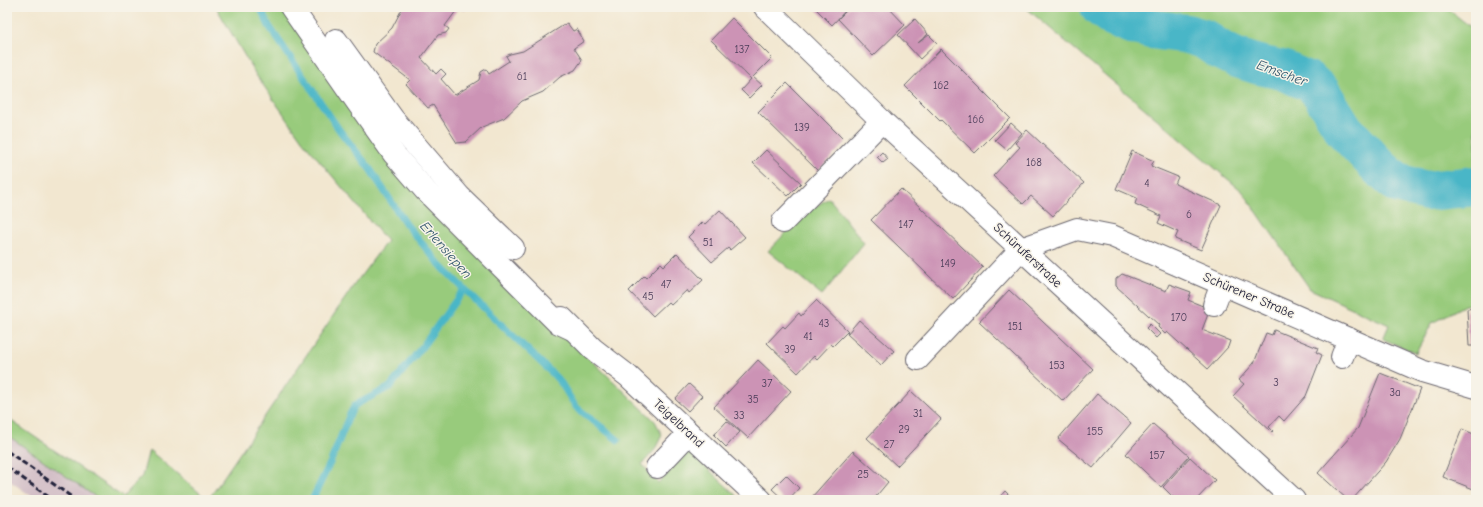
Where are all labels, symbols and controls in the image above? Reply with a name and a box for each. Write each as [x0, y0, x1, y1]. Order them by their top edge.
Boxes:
house number: 137 [734, 43, 750, 56]
water label: Emscher [1254, 56, 1311, 91]
house number: 61 [517, 70, 527, 83]
house number: 162 [933, 79, 949, 92]
house number: 166 [968, 113, 984, 126]
house number: 139 [794, 121, 810, 134]
house number: 168 [1026, 156, 1042, 169]
house number: 4 [1144, 177, 1150, 190]
house number: 6 [1186, 208, 1192, 221]
water label: Erlensiepen [417, 218, 476, 282]
house number: 147 [899, 218, 913, 231]
street label: Schüruferstraße [991, 219, 1066, 291]
house number: 51 [703, 236, 713, 249]
house number: 149 [940, 257, 956, 270]
street label: Schürener Straße [1201, 269, 1297, 321]
house number: 47 [661, 278, 671, 291]
house number: 45 [642, 290, 654, 303]
house number: 170 [1171, 311, 1187, 324]
house number: 43 [819, 317, 829, 330]
house number: 151 [1008, 320, 1022, 333]
house number: 41 [803, 330, 813, 343]
house number: 39 [784, 343, 796, 356]
house number: 153 [1049, 359, 1065, 372]
house number: 3 [1273, 376, 1279, 389]
house number: 37 [762, 377, 772, 390]
house number: 3a [1389, 386, 1401, 399]
house number: 35 [747, 393, 759, 406]
street label: Teigelbrand [650, 396, 708, 450]
house number: 31 [913, 407, 923, 420]
house number: 33 [733, 409, 745, 422]
house number: 29 [898, 423, 910, 436]
house number: 155 [1087, 425, 1103, 438]
house number: 27 [884, 438, 894, 451]
house number: 157 [1149, 449, 1165, 462]
house number: 25 [857, 468, 869, 481]

